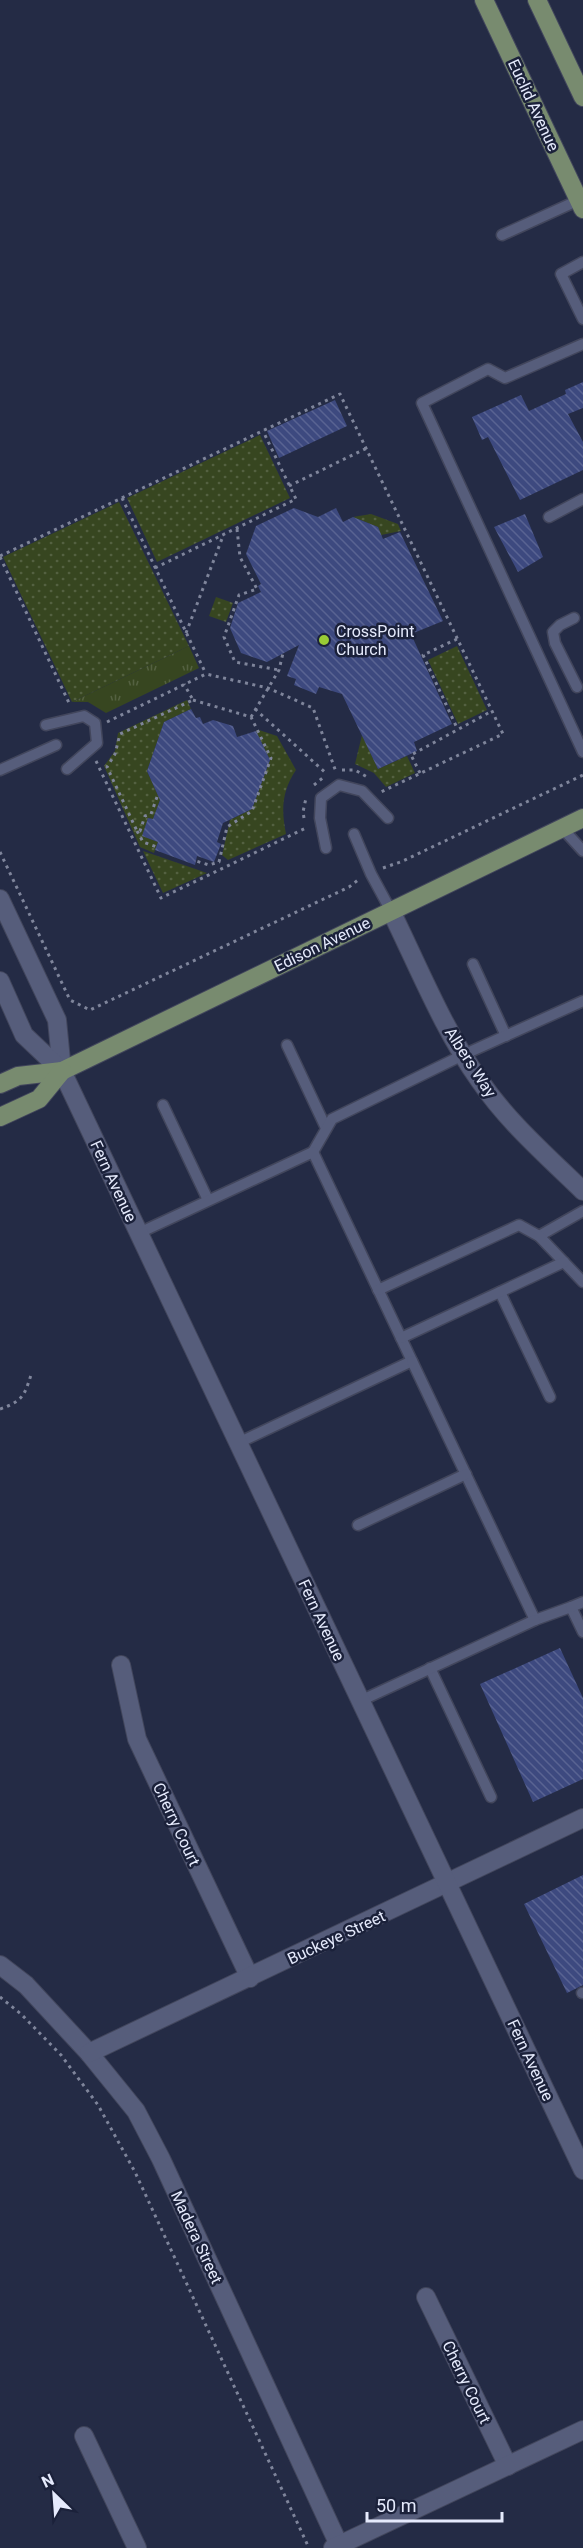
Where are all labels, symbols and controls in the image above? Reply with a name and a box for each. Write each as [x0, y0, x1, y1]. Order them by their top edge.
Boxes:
street label: Euclid Avenue [504, 56, 563, 154]
place label: CrossPoint Church [336, 622, 414, 659]
marker: CrossPoint Church [317, 633, 331, 647]
street label: Edison Avenue [271, 913, 373, 976]
street label: Albers Way [441, 1024, 500, 1101]
street label: Fern Avenue [86, 1137, 141, 1225]
street label: Fern Avenue [294, 1576, 349, 1664]
street label: Cherry Court [149, 1780, 204, 1869]
street label: Buckeye Street [284, 1907, 388, 1968]
street label: Fern Avenue [503, 2016, 558, 2104]
street label: Madera Street [167, 2188, 226, 2287]
street label: Cherry Court [438, 2338, 495, 2427]
north arrow [24, 2464, 84, 2524]
text: N [39, 2470, 57, 2492]
scale bar [367, 2485, 502, 2523]
text: 50 m [376, 2495, 416, 2516]

